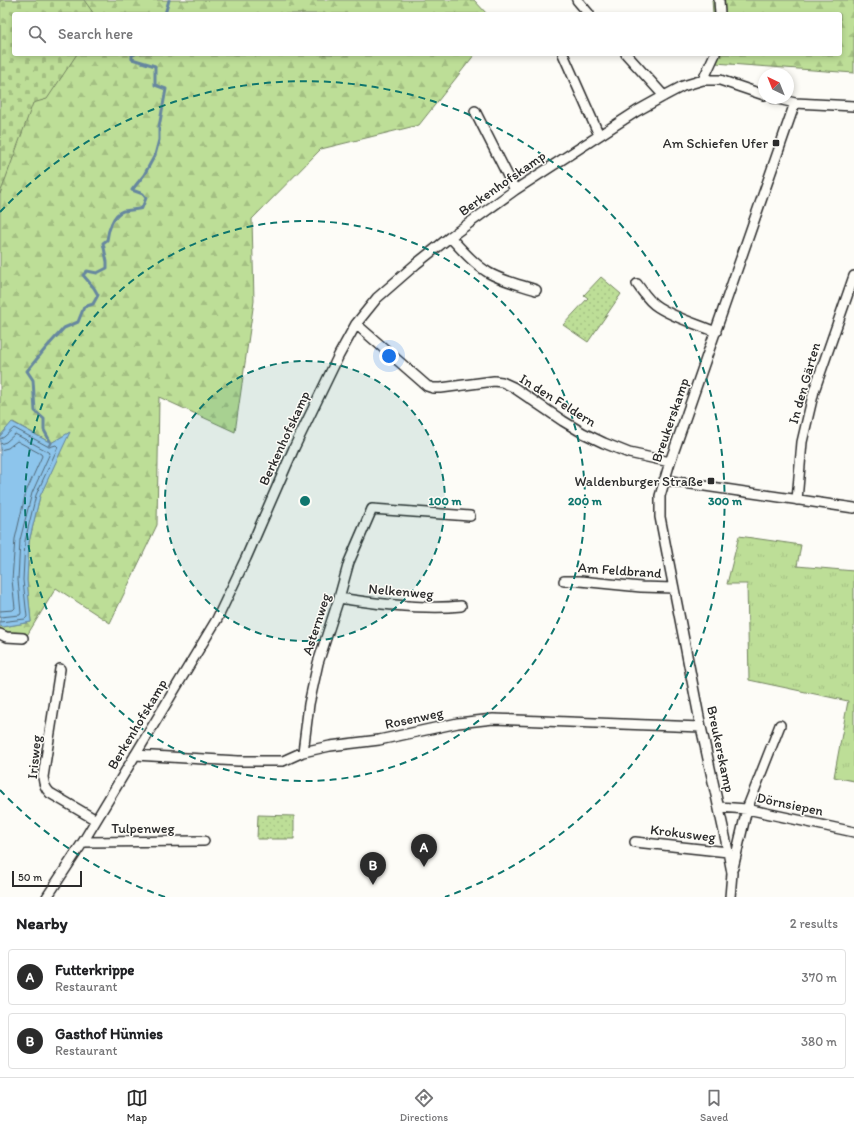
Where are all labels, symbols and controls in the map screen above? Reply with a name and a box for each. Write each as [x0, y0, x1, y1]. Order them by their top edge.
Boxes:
search box [12, 12, 842, 56]
icon: search [26, 23, 48, 45]
text: Search here [58, 25, 133, 43]
north arrow [758, 68, 794, 104]
place label: Am Schiefen Ufer [663, 135, 768, 152]
marker: Am Schiefen Ufer [771, 138, 781, 148]
street label: Berkenhofskamp [455, 147, 549, 220]
street label: In den Gärten [785, 340, 824, 426]
your location [379, 346, 399, 366]
street label: In den Feldern [516, 370, 599, 431]
street label: Breukerskamp [648, 376, 693, 465]
street label: Berkenhofskamp [255, 388, 314, 488]
place label: Waldenburger Straße [574, 473, 703, 490]
marker: Waldenburger Straße [706, 476, 716, 486]
centre of rings [298, 494, 312, 508]
text: 100 m [428, 494, 462, 508]
text: 200 m [568, 494, 603, 508]
text: 300 m [708, 494, 743, 508]
street label: Am Feldbrand [577, 559, 663, 582]
street label: Nelkenweg [368, 580, 435, 603]
street label: Asternweg [299, 590, 335, 657]
street label: Berkenhofskamp [104, 676, 171, 773]
street label: Rosenweg [383, 704, 446, 733]
street label: Breukerskamp [703, 704, 738, 794]
street label: Irisweg [24, 733, 45, 780]
street label: Dörnsiepen [755, 789, 825, 820]
street label: Tulpenweg [111, 820, 176, 837]
street label: Krokusweg [649, 821, 718, 846]
pin: A [411, 834, 437, 867]
pin: B [360, 852, 386, 885]
scale bar [12, 869, 82, 888]
text: 50 m [18, 871, 42, 884]
text: Nearby [16, 913, 68, 933]
text: 2 results [790, 916, 838, 931]
text: Futterkrippe [55, 961, 135, 979]
text: A [26, 970, 34, 985]
text: 370 m [802, 970, 837, 985]
text: Restaurant [55, 979, 117, 994]
text: Gasthof Hünnies [55, 1025, 163, 1043]
text: B [26, 1034, 34, 1049]
text: 380 m [801, 1034, 837, 1049]
text: Restaurant [55, 1043, 117, 1058]
tab: Map [126, 1087, 148, 1124]
tab: Directions [400, 1087, 448, 1124]
tab: Saved [700, 1087, 728, 1124]

